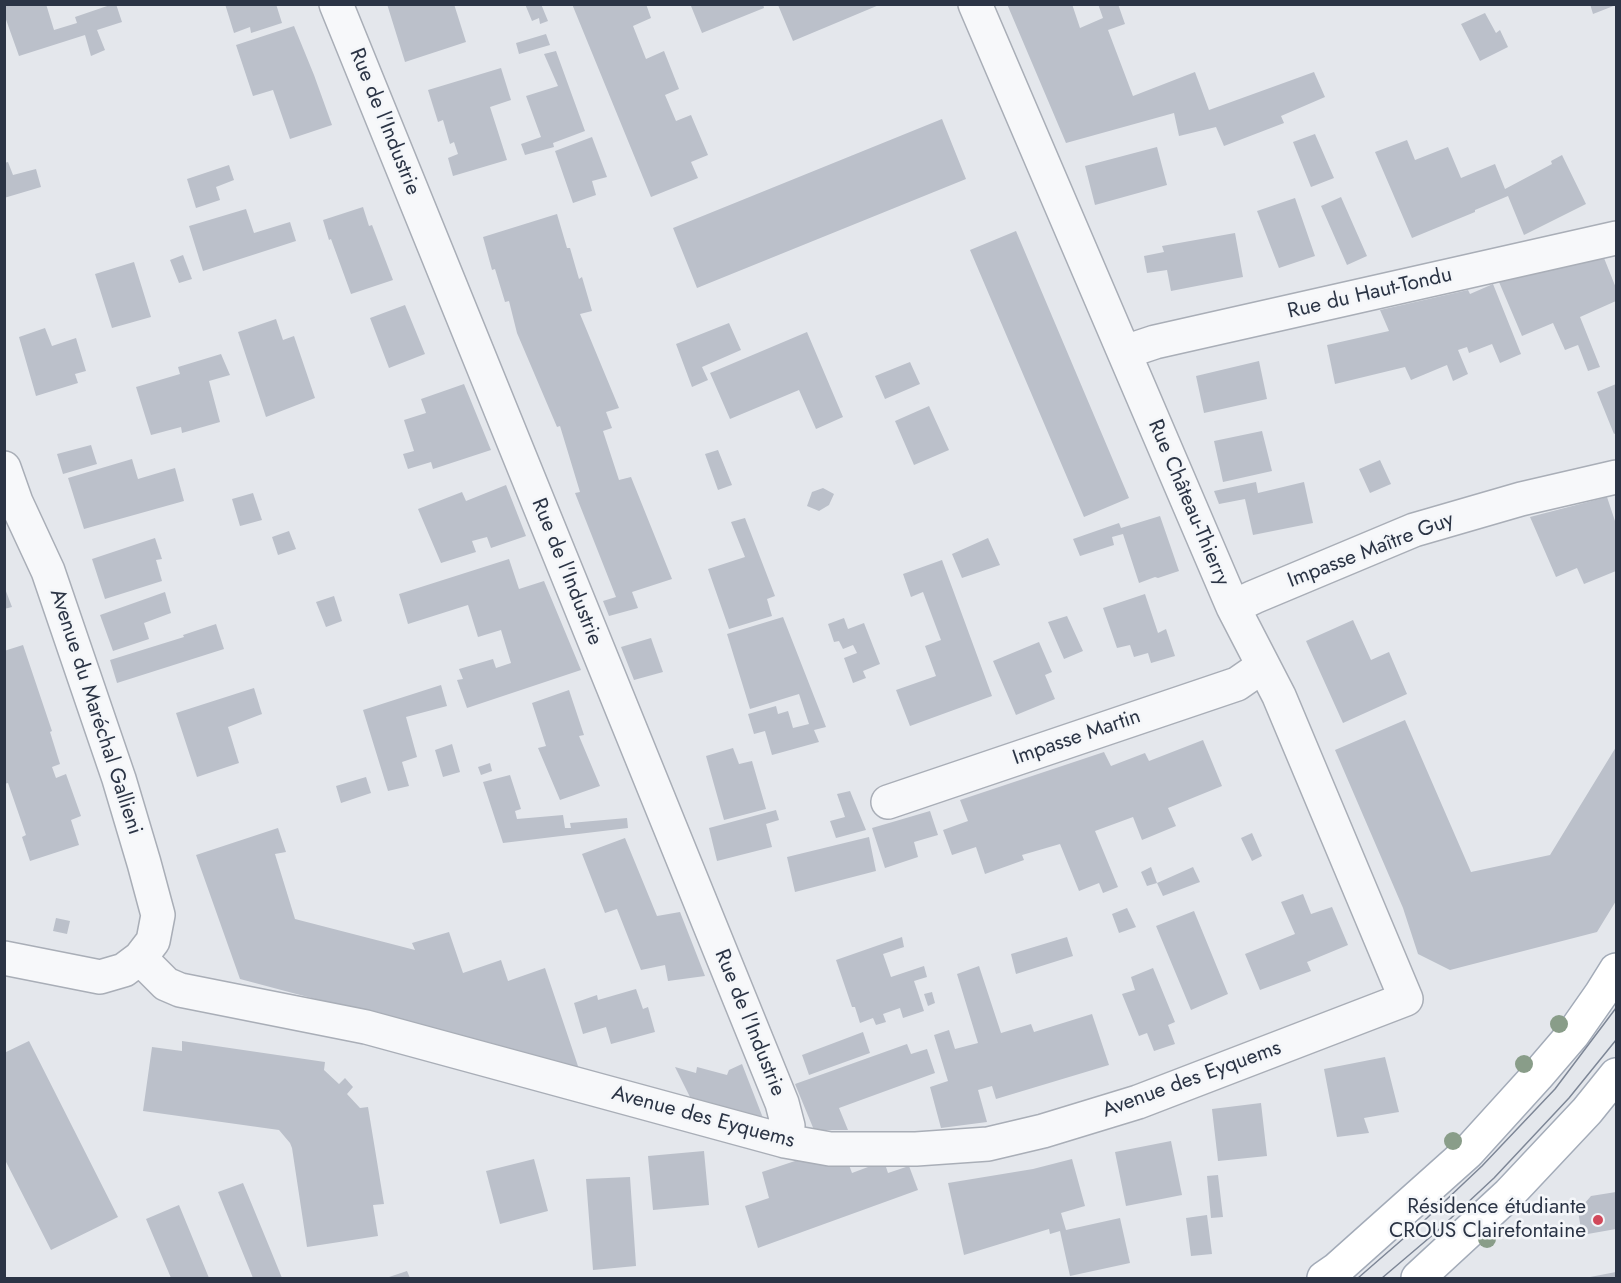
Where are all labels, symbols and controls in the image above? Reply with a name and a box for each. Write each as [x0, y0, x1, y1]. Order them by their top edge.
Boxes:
street label: Rue de l'Industrie [343, 45, 425, 199]
street label: Rue du Haut-Tondu [1285, 263, 1455, 325]
street label: Rue Château-Thierry [1142, 416, 1234, 590]
street label: Rue de l'Industrie [525, 495, 607, 649]
street label: Impasse Maître Guy [1284, 508, 1458, 594]
street label: Avenue du Maréchal Gallieni [43, 586, 147, 838]
street label: Impasse Martin [1010, 704, 1144, 772]
street label: Rue de l'Industrie [708, 946, 790, 1100]
street label: Avenue des Eyquems [1099, 1036, 1285, 1124]
street label: Avenue des Eyquems [609, 1081, 797, 1155]
place label: Résidence étudiante CROUS Clairefontaine [1389, 1195, 1586, 1245]
marker: Résidence étudiante CROUS Clairefontaine [1591, 1213, 1605, 1227]

